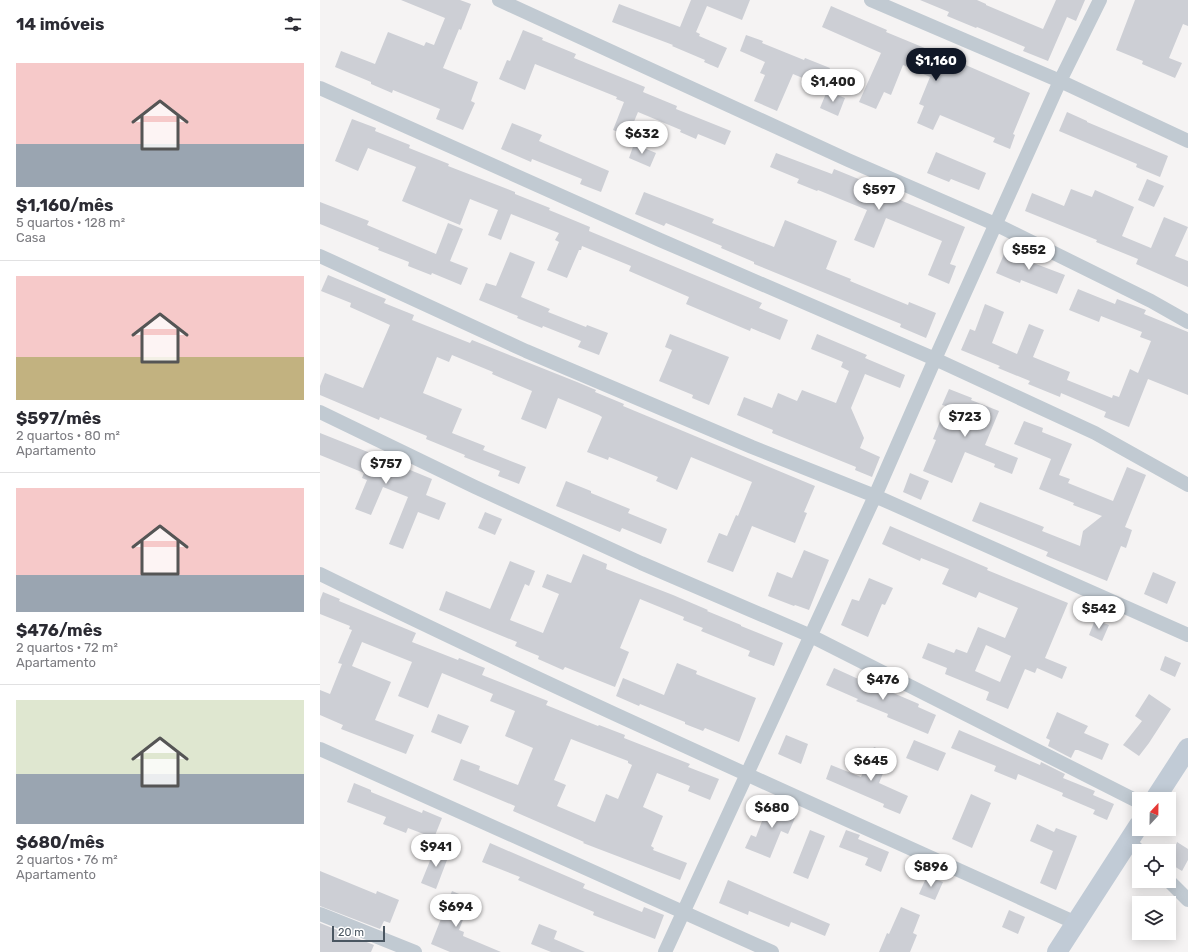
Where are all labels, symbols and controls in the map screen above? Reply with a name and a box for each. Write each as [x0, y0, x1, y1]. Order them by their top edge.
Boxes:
icon: filters [282, 13, 304, 35]
text: 14 imóveis [16, 14, 104, 34]
pin: $1,160 [903, 48, 969, 82]
text: $1,160 [915, 53, 957, 68]
pin: $1,400 [800, 69, 866, 103]
text: $1,400 [810, 74, 856, 89]
icon: home [124, 89, 196, 161]
pin: $632 [618, 121, 666, 155]
text: $632 [625, 126, 659, 141]
pin: $597 [855, 177, 903, 211]
text: $597 [863, 182, 895, 197]
text: $1,160/mês [16, 195, 114, 215]
text: 5 quartos · 128 m² [16, 215, 125, 230]
text: Casa [16, 230, 46, 245]
pin: $552 [1005, 237, 1053, 271]
text: $552 [1012, 242, 1046, 257]
icon: home [124, 302, 196, 374]
pin: $723 [941, 404, 989, 438]
text: $597/mês [16, 408, 101, 428]
text: $723 [948, 409, 982, 424]
text: 2 quartos · 80 m² [16, 428, 120, 443]
text: Apartamento [16, 443, 96, 458]
pin: $757 [362, 451, 410, 485]
text: $757 [370, 456, 402, 471]
icon: home [124, 514, 196, 586]
pin: $542 [1075, 596, 1123, 630]
text: $542 [1082, 601, 1116, 616]
text: $476/mês [16, 620, 102, 640]
text: 2 quartos · 72 m² [16, 640, 118, 655]
text: Apartamento [16, 655, 96, 670]
pin: $476 [859, 667, 907, 701]
text: $476 [867, 672, 899, 687]
icon: home [124, 726, 196, 798]
pin: $645 [847, 748, 895, 782]
text: $645 [854, 753, 888, 768]
north arrow [1132, 792, 1176, 836]
map controls [1132, 792, 1176, 940]
pin: $680 [748, 795, 796, 829]
text: $680 [755, 800, 789, 815]
text: $680/mês [16, 832, 105, 852]
pin: $941 [412, 834, 460, 868]
text: $941 [420, 839, 452, 854]
button: locate [1132, 844, 1176, 888]
text: 2 quartos · 76 m² [16, 852, 118, 867]
pin: $896 [907, 854, 955, 888]
text: $896 [914, 859, 948, 874]
text: Apartamento [16, 867, 96, 882]
pin: $694 [432, 894, 480, 928]
button: layers [1132, 896, 1176, 940]
text: $694 [439, 899, 473, 914]
scale bar [332, 924, 385, 943]
text: 20 m [338, 926, 364, 939]

